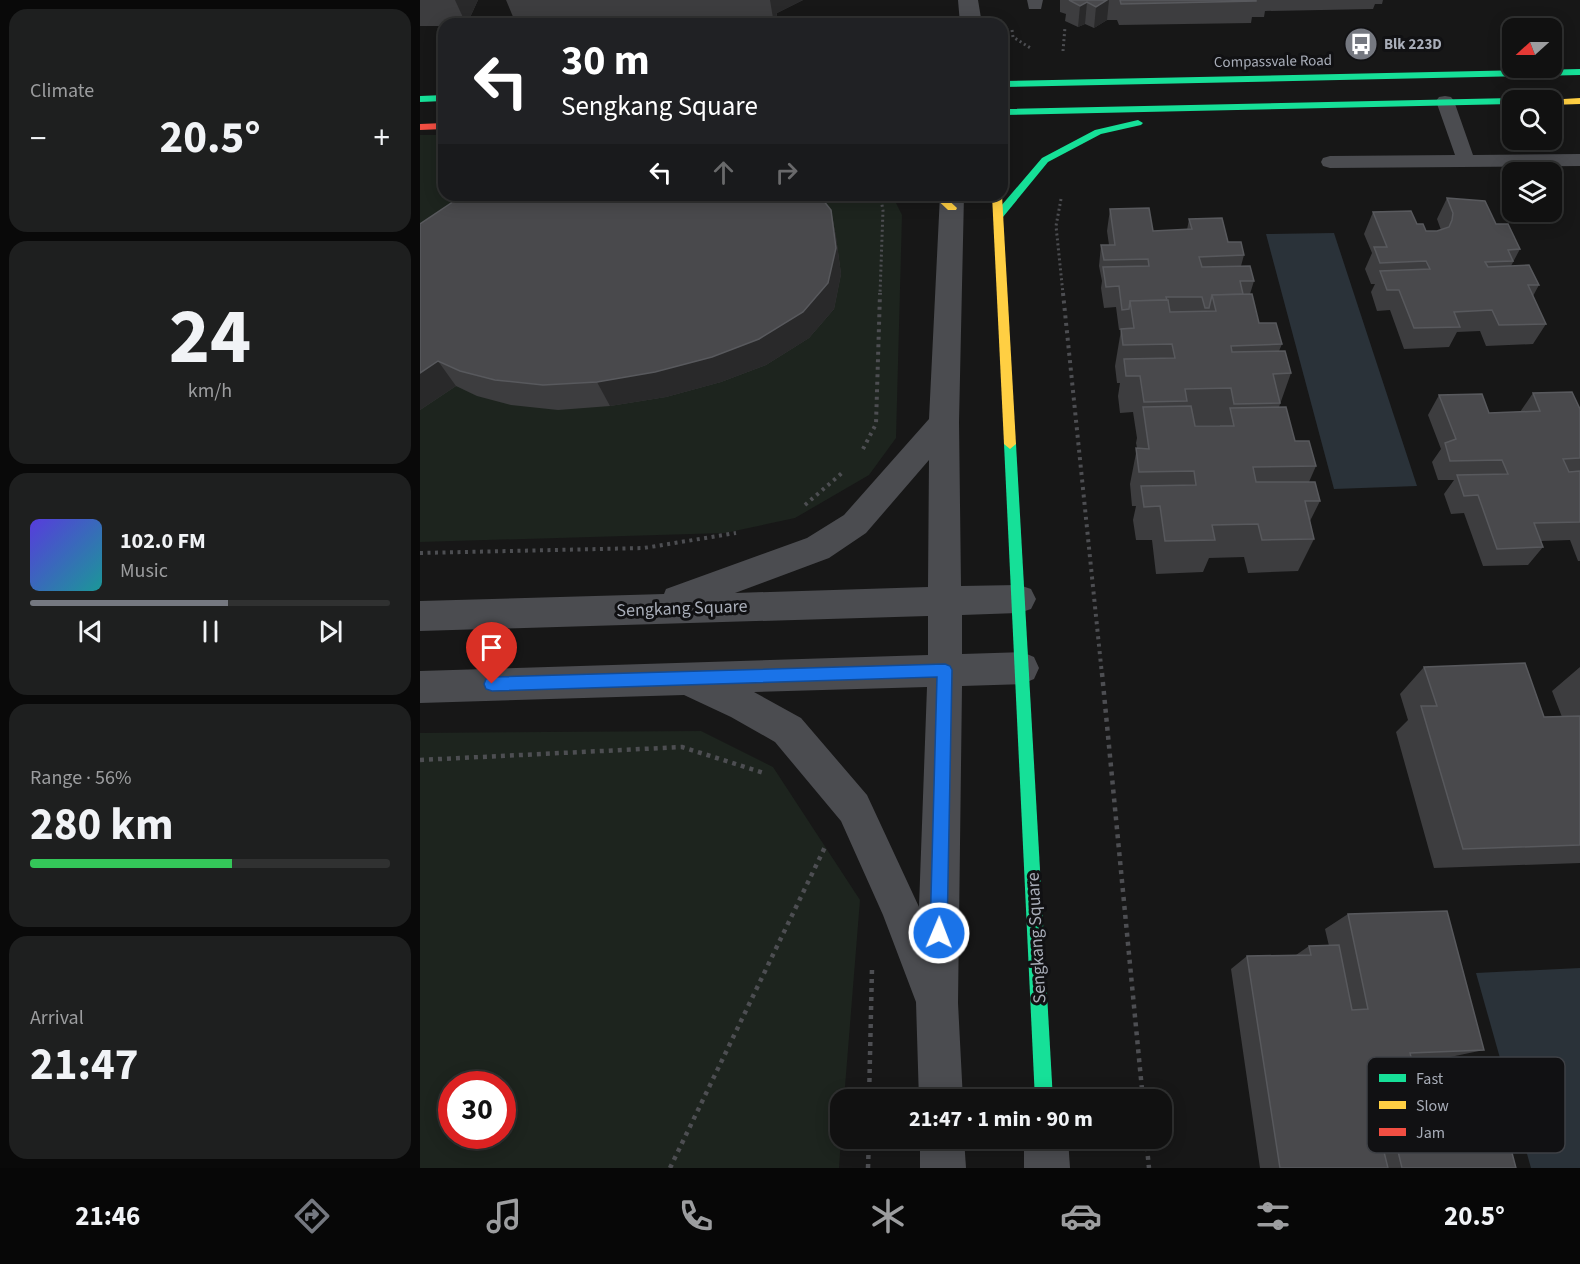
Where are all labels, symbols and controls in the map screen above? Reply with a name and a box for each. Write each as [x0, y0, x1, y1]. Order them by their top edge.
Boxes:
north arrow [1502, 18, 1562, 78]
map controls [1502, 18, 1562, 222]
bus stop icon: Blk 223D [1343, 26, 1379, 62]
text: 30 m [561, 31, 650, 91]
place label: Blk 223D [1384, 34, 1442, 55]
icon: left [462, 42, 540, 120]
street label: Compassvale Road [1214, 50, 1332, 73]
text: Climate [30, 77, 94, 105]
text: Sengkang Square [561, 87, 758, 126]
button: search [1502, 90, 1562, 150]
text: 20.5° [159, 106, 261, 170]
text: − [30, 115, 46, 162]
text: + [374, 115, 390, 162]
icon: left [644, 156, 677, 189]
icon: ahead [707, 156, 740, 189]
icon: right [770, 156, 803, 189]
button: layers [1502, 162, 1562, 222]
text: 24 [169, 282, 251, 393]
text: km/h [188, 377, 232, 405]
text: 102.0 FM [120, 525, 206, 557]
text: Music [120, 557, 168, 585]
street label: Sengkang Square [616, 594, 748, 623]
icon: previous [74, 615, 107, 648]
icon: pause [194, 615, 227, 648]
icon: next [314, 615, 347, 648]
pin [466, 622, 517, 684]
icon: arrive [475, 631, 508, 664]
text: Range · 56% [30, 764, 131, 792]
text: 280 km [30, 793, 174, 857]
street label: Sengkang Square [1021, 872, 1052, 1004]
position arrow [907, 901, 971, 965]
text: Arrival [30, 1004, 84, 1032]
text: 21:47 [30, 1033, 139, 1097]
legend [1367, 1057, 1565, 1153]
text: Fast [1416, 1068, 1444, 1090]
speed limit sign: 30 [438, 1071, 516, 1149]
text: Slow [1416, 1095, 1449, 1117]
text: 21:47 · 1 min · 90 m [909, 1103, 1093, 1135]
text: Jam [1416, 1122, 1445, 1144]
icon: directions [291, 1195, 333, 1237]
icon: music [483, 1195, 525, 1237]
icon: phone [675, 1195, 717, 1237]
icon: climate [867, 1195, 909, 1237]
icon: car [1060, 1195, 1102, 1237]
icon: filters [1252, 1195, 1294, 1237]
text: 21:46 [75, 1197, 140, 1236]
text: 20.5° [1444, 1197, 1505, 1236]

